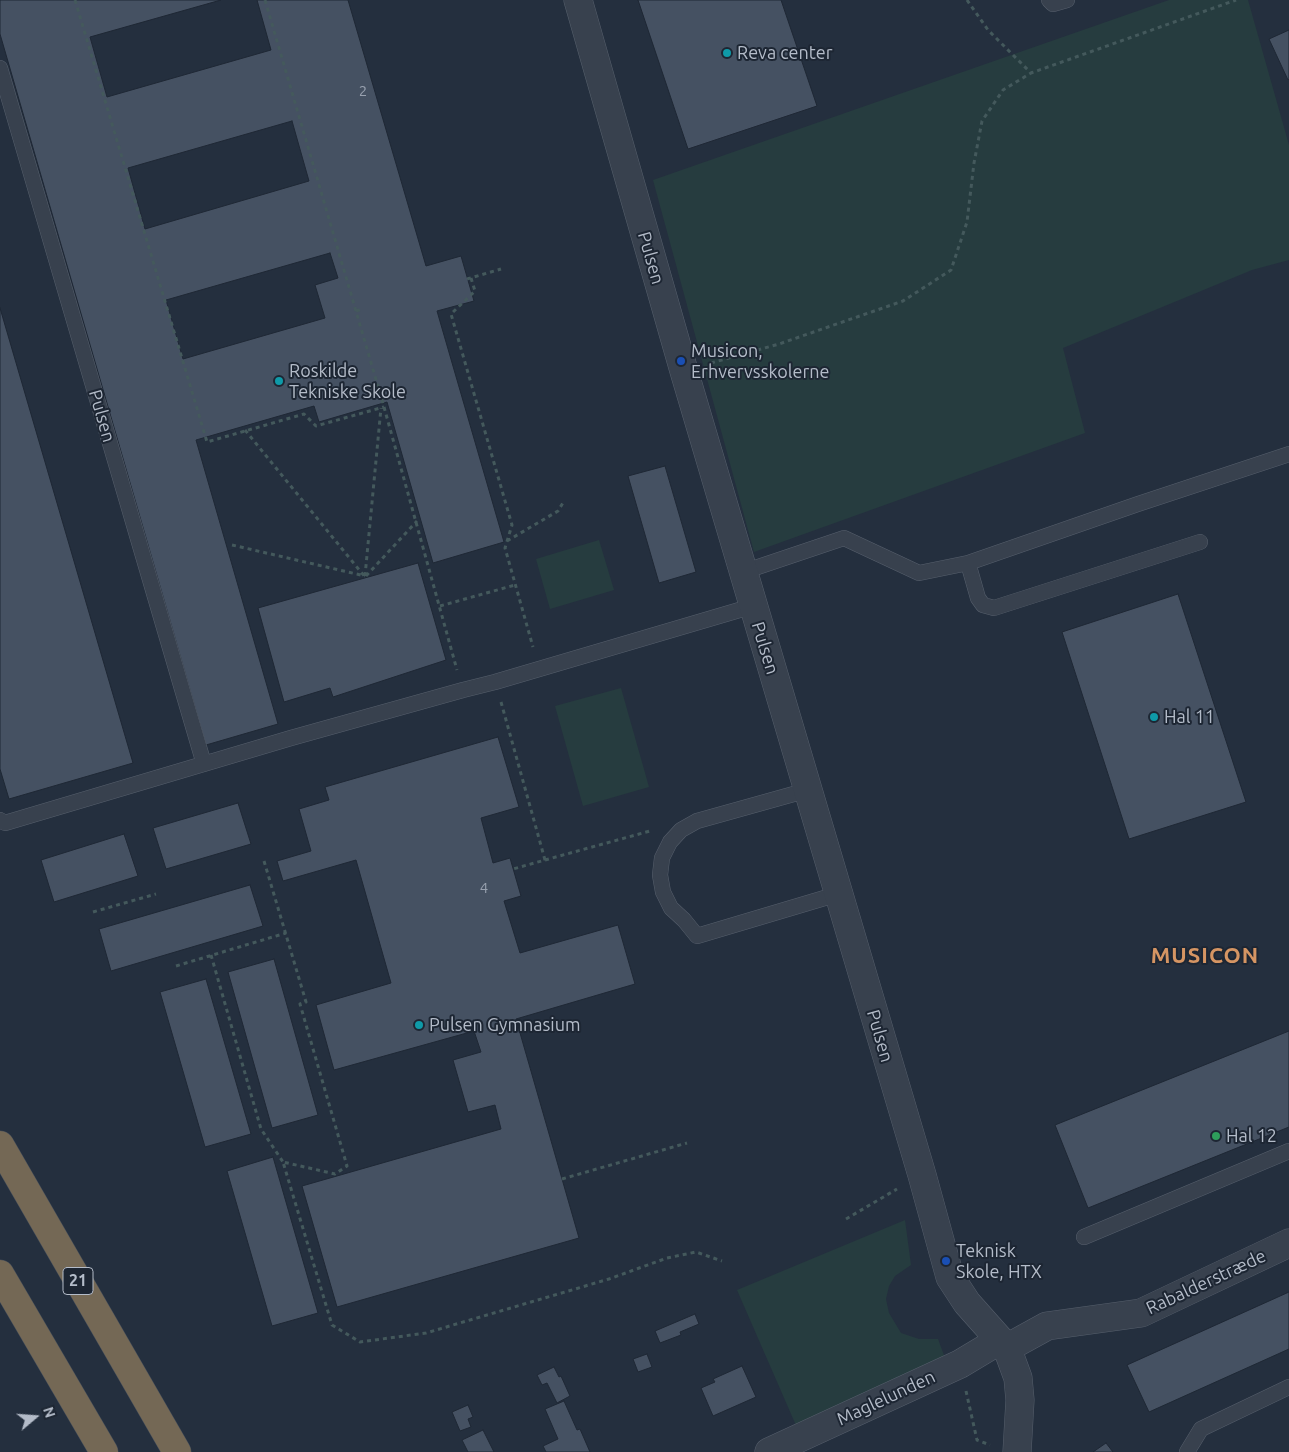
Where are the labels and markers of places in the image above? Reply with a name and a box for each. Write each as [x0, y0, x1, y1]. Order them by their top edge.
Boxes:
place label: Reva center [737, 42, 833, 64]
marker: Reva center [721, 47, 733, 59]
place label: Musicon, Erhvervsskolerne [691, 340, 829, 382]
marker: Musicon, Erhvervsskolerne [675, 355, 687, 367]
place label: Roskilde Tekniske Skole [289, 360, 406, 402]
marker: Roskilde Tekniske Skole [273, 375, 285, 387]
place label: Hal 11 [1164, 706, 1215, 728]
marker: Hal 11 [1148, 711, 1160, 723]
place label: Pulsen Gymnasium [429, 1014, 580, 1036]
marker: Pulsen Gymnasium [413, 1019, 425, 1031]
place label: Hal 12 [1226, 1125, 1277, 1147]
marker: Hal 12 [1210, 1130, 1222, 1142]
place label: Teknisk Skole, HTX [956, 1240, 1042, 1282]
marker: Teknisk Skole, HTX [940, 1255, 952, 1267]

